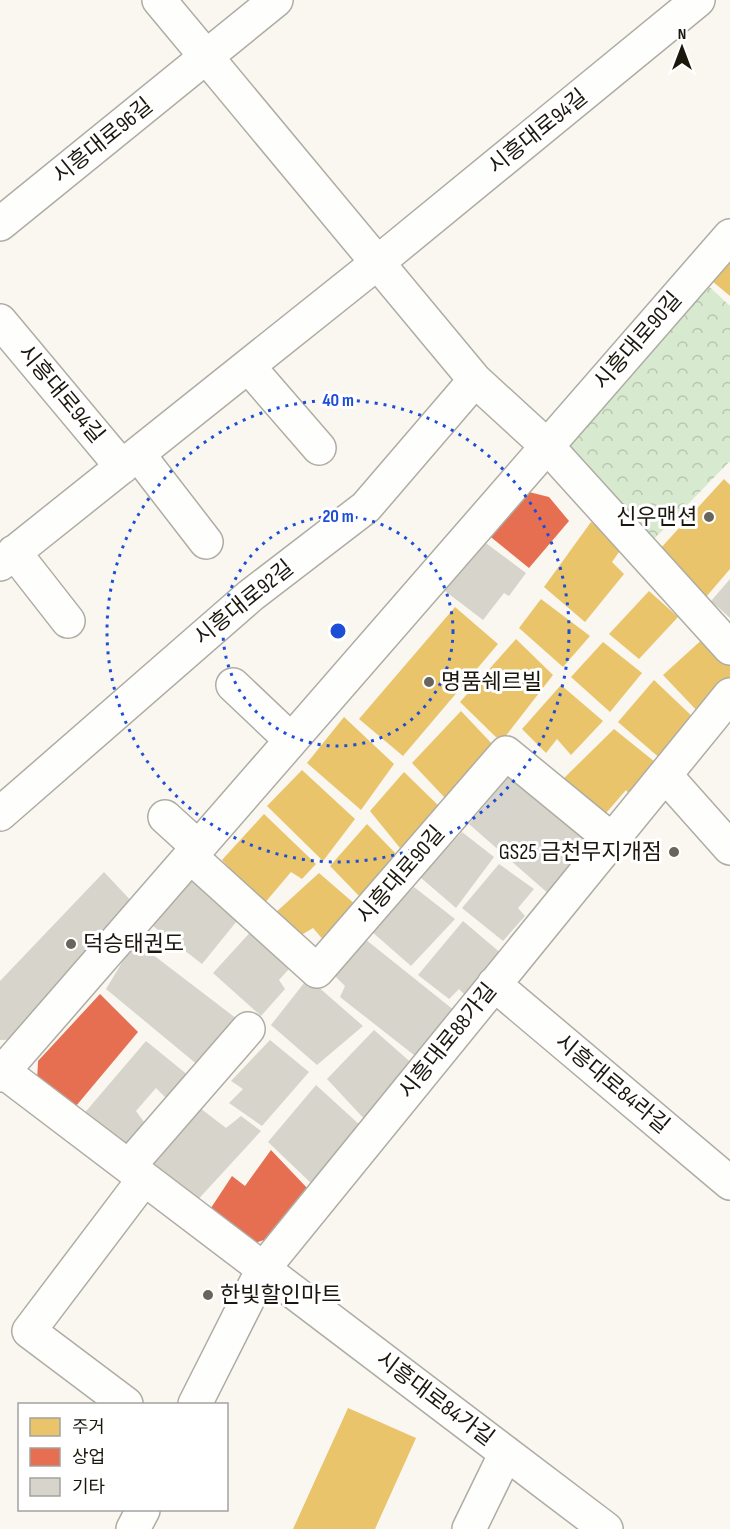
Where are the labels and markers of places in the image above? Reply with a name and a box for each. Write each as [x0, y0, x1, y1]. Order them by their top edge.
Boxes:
place label: 신우맨션 [616, 504, 697, 531]
marker: 신우맨션 [702, 510, 716, 524]
centre of rings [328, 621, 348, 641]
place label: 명품쉐르빌 [441, 669, 542, 696]
marker: 명품쉐르빌 [422, 675, 436, 689]
place label: GS25 금천무지개점 [499, 839, 662, 866]
marker: GS25 금천무지개점 [667, 845, 681, 859]
place label: 덕승태권도 [83, 931, 184, 958]
marker: 덕승태권도 [64, 937, 78, 951]
place label: 한빛할인마트 [220, 1282, 341, 1309]
marker: 한빛할인마트 [201, 1288, 215, 1302]

